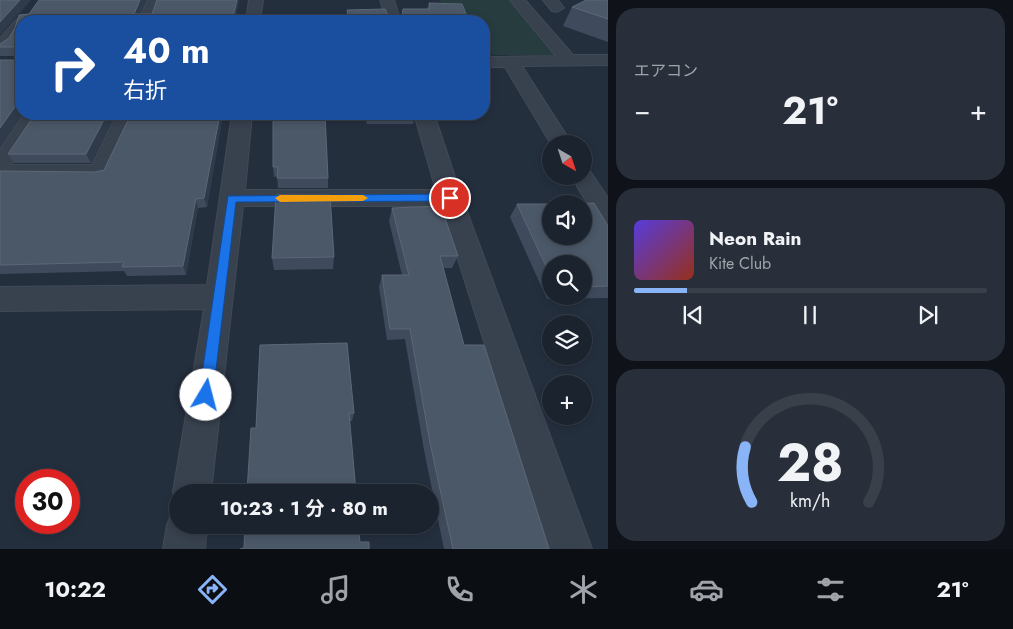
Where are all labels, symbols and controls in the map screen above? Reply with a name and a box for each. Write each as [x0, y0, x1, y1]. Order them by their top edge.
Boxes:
text: 40 m [123, 26, 210, 76]
icon: right [40, 35, 105, 100]
text: エアコン [634, 59, 698, 82]
text: 右折 [123, 74, 167, 106]
text: 21° [782, 83, 838, 138]
text: − [634, 90, 651, 131]
text: + [970, 90, 987, 131]
north arrow [542, 135, 592, 185]
map controls [542, 135, 592, 425]
pin [429, 177, 471, 219]
icon: arrive [436, 184, 464, 212]
button: sound [542, 195, 592, 245]
text: Neon Rain [709, 225, 802, 252]
text: Kite Club [709, 252, 771, 275]
button: search [542, 255, 592, 305]
icon: previous [679, 301, 707, 329]
icon: pause [796, 301, 824, 329]
icon: next [914, 301, 942, 329]
button: layers [542, 315, 592, 365]
position arrow [179, 368, 231, 420]
button: + [542, 375, 592, 425]
text: 28 [777, 425, 844, 501]
speed limit sign: 30 [15, 469, 80, 534]
text: km/h [790, 488, 831, 514]
text: 10:23 · 1 分 · 80 m [220, 495, 388, 522]
icon: directions [195, 572, 230, 607]
icon: music [318, 572, 353, 607]
icon: phone [442, 572, 477, 607]
icon: climate [566, 572, 601, 607]
icon: car [689, 572, 724, 607]
icon: filters [813, 572, 848, 607]
text: 10:22 [44, 573, 106, 605]
text: 21° [936, 573, 969, 605]

